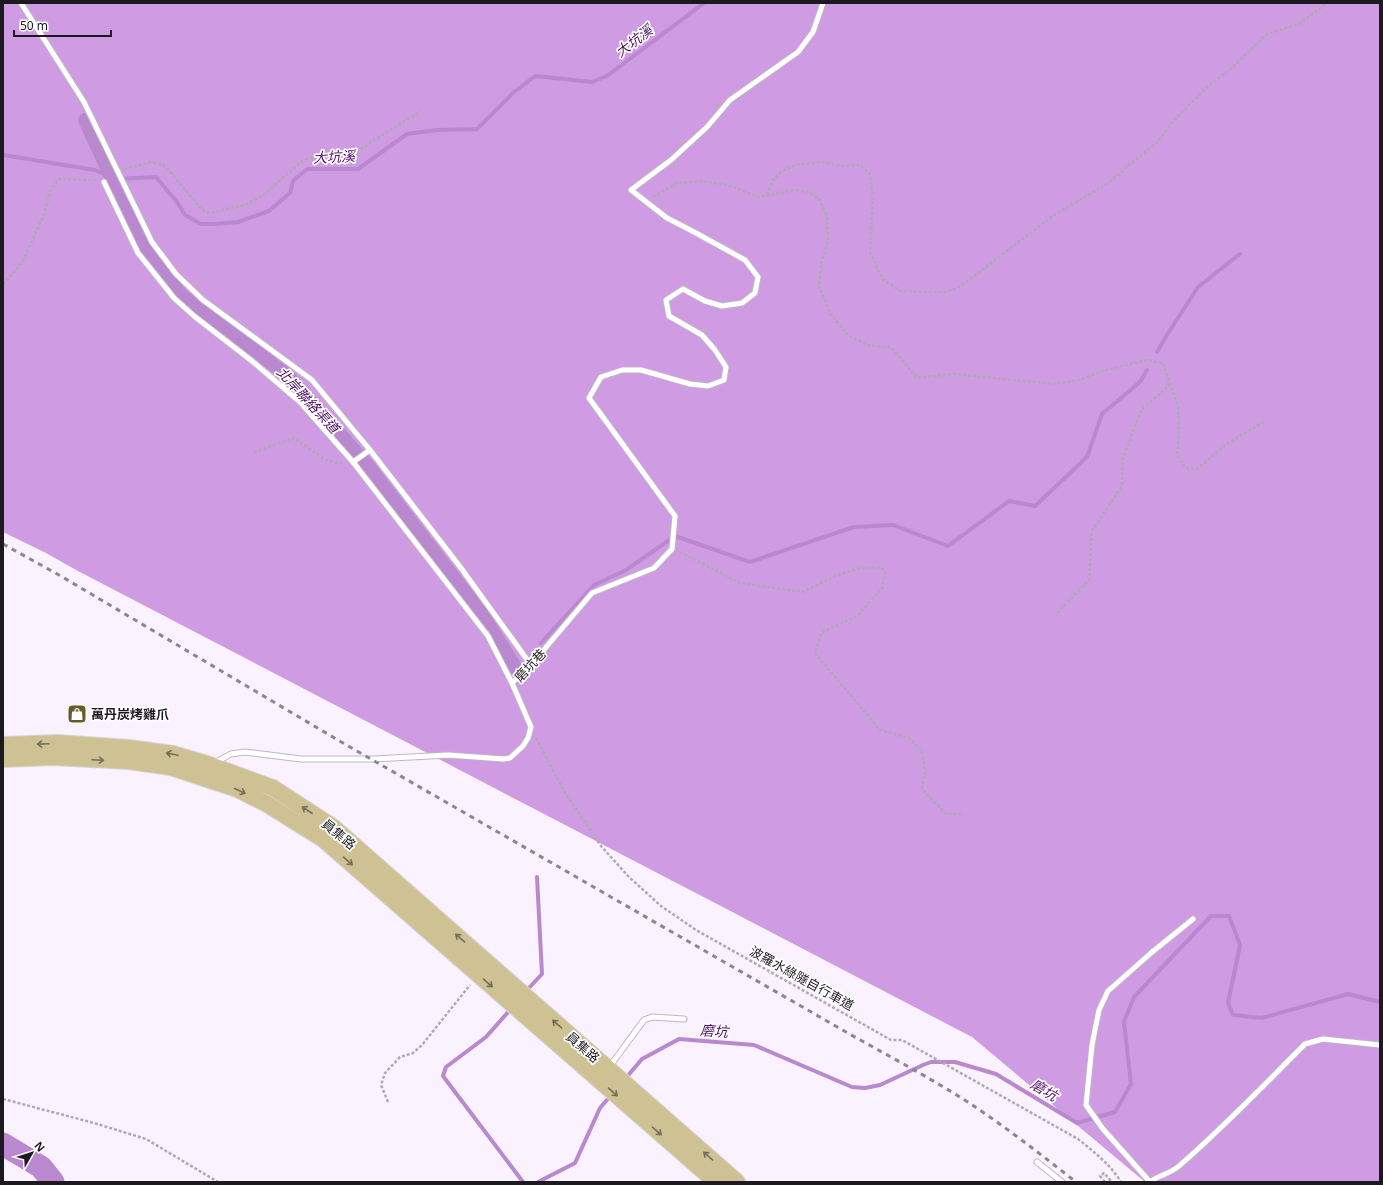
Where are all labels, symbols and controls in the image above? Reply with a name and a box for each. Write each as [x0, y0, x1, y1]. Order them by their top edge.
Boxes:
scale bar [14, 12, 111, 38]
text: 50 m [20, 17, 48, 34]
water label: 大坑溪 [611, 19, 658, 61]
water label: 大坑溪 [313, 146, 357, 167]
water label: 北岸聯絡渠道 [273, 362, 345, 438]
street label: 磨坑巷 [510, 645, 550, 685]
shop icon: 萬丹炭烤雞爪 [66, 703, 88, 725]
place label: 萬丹炭烤雞爪 [91, 705, 169, 723]
one-way arrow [37, 740, 50, 748]
one-way arrow [166, 750, 179, 758]
one-way arrow [91, 756, 104, 763]
one-way arrow [233, 787, 245, 795]
one-way arrow [302, 806, 313, 814]
street label: 員集路 [318, 815, 360, 853]
one-way arrow [343, 857, 353, 866]
one-way arrow [455, 934, 465, 943]
street label: 波羅水綠隧自行車道 [746, 942, 858, 1014]
one-way arrow [483, 979, 494, 988]
one-way arrow [552, 1020, 563, 1029]
water label: 磨坑 [699, 1020, 731, 1041]
street label: 員集路 [562, 1027, 604, 1067]
water label: 磨坑 [1027, 1074, 1063, 1106]
one-way arrow [608, 1087, 618, 1097]
one-way arrow [652, 1126, 663, 1135]
north arrow [12, 1133, 52, 1173]
text: N [32, 1138, 49, 1155]
one-way arrow [703, 1152, 713, 1161]

